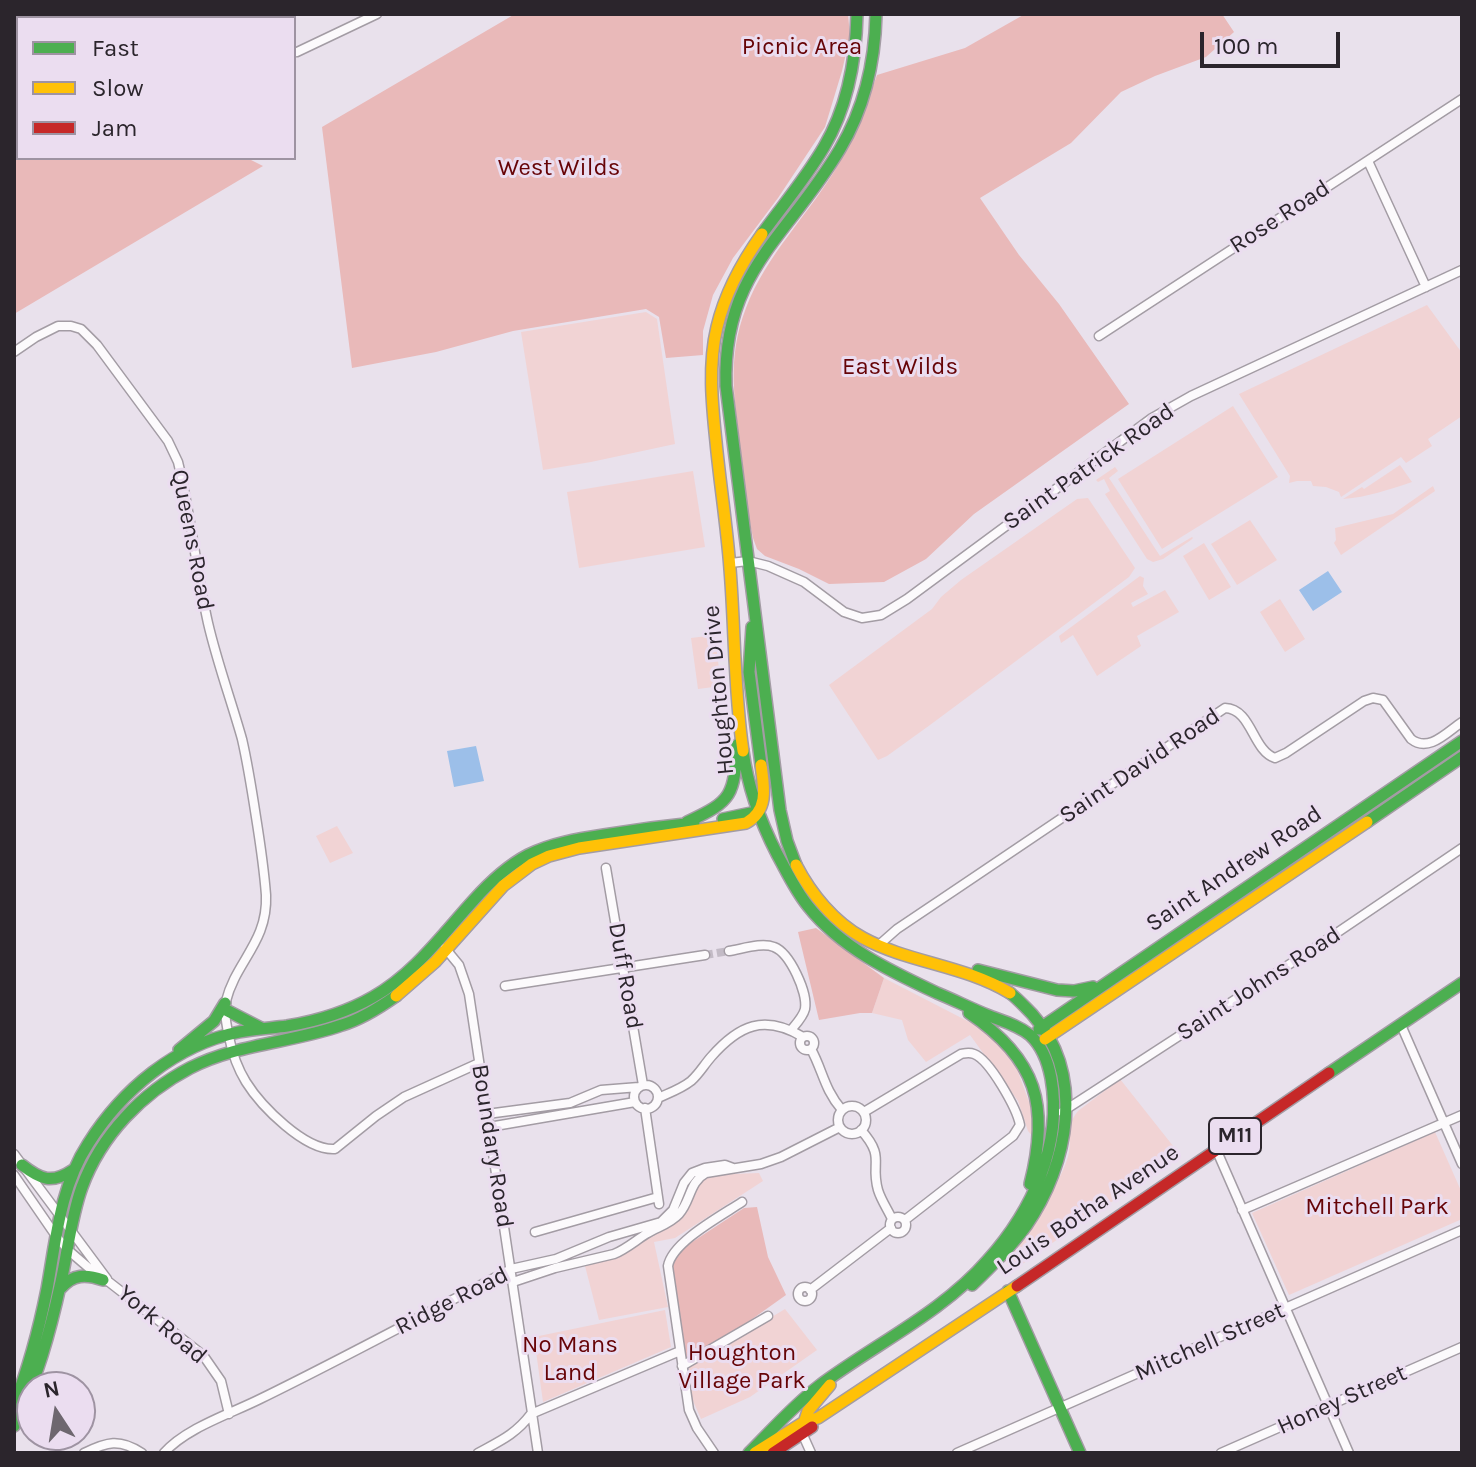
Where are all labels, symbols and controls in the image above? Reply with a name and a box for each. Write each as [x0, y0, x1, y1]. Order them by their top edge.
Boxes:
legend [16, 16, 296, 160]
scale bar [1204, 16, 1344, 66]
text: 100 m [1214, 32, 1279, 60]
park label: Picnic Area [742, 33, 862, 61]
text: Fast [92, 34, 139, 62]
text: Slow [92, 74, 144, 102]
text: Jam [92, 114, 137, 142]
park label: West Wilds [498, 154, 620, 182]
street label: Rose Road [1224, 174, 1336, 260]
park label: East Wilds [842, 353, 958, 381]
street label: Saint Patrick Road [998, 397, 1180, 537]
street label: Queens Road [164, 467, 220, 613]
street label: Houghton Drive [697, 604, 741, 776]
street label: Saint David Road [1054, 702, 1226, 830]
street label: Saint Andrew Road [1141, 799, 1327, 939]
street label: Duff Road [601, 920, 649, 1032]
street label: Saint Johns Road [1172, 920, 1346, 1048]
street label: Boundary Road [465, 1062, 519, 1230]
road number: M11 [1209, 1118, 1261, 1154]
street label: Louis Botha Avenue [991, 1138, 1185, 1282]
park label: Mitchell Park [1305, 1193, 1449, 1221]
street label: Ridge Road [391, 1260, 513, 1342]
street label: York Road [111, 1279, 213, 1371]
street label: Mitchell Street [1131, 1296, 1289, 1388]
park label: No Mans Land [522, 1331, 618, 1387]
park label: Houghton Village Park [678, 1339, 806, 1395]
street label: Honey Street [1273, 1359, 1411, 1441]
north arrow [16, 1371, 96, 1451]
text: N [41, 1375, 62, 1404]

